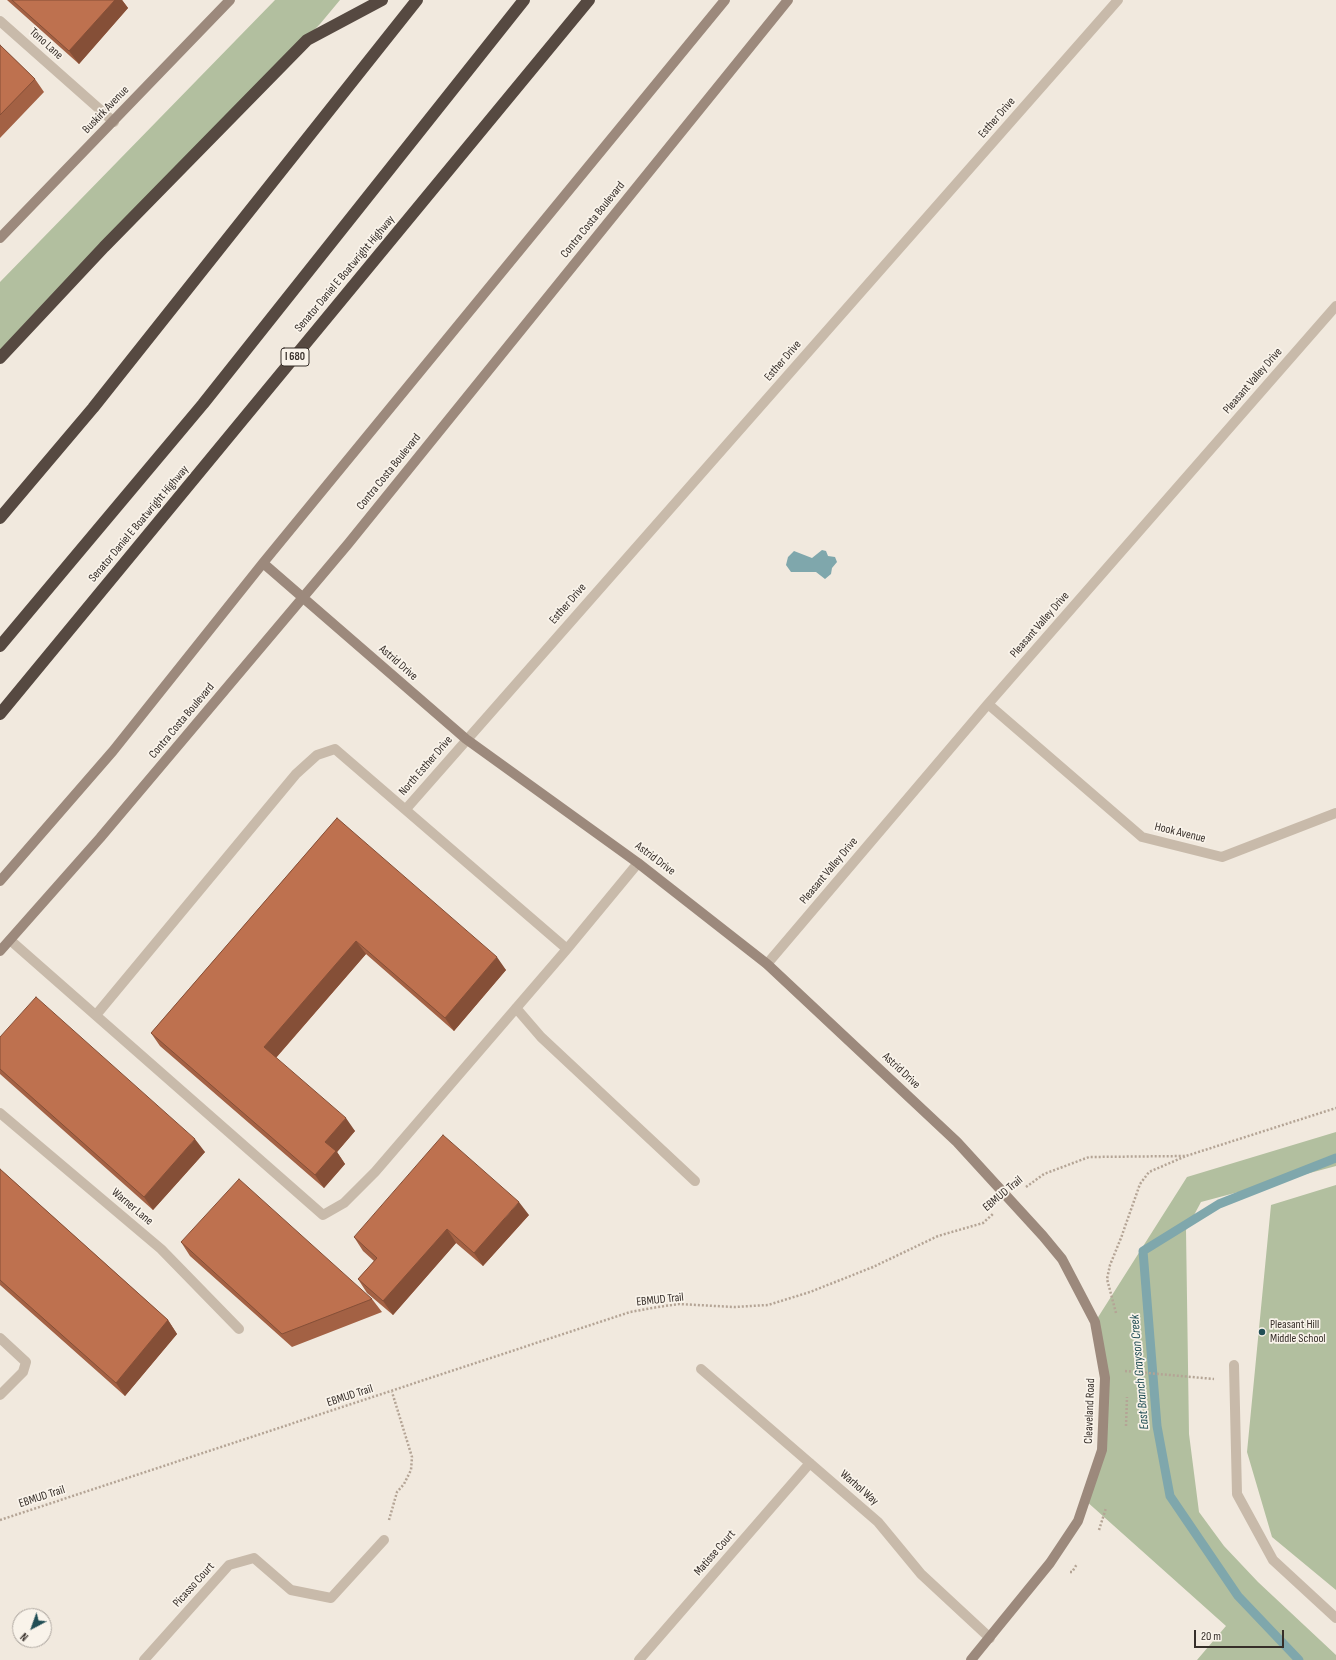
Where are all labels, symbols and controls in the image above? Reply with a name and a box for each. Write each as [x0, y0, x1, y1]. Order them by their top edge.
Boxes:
street label: Tono Lane [26, 25, 66, 63]
street label: Buskirk Avenue [80, 83, 132, 137]
street label: Esther Drive [975, 95, 1019, 141]
street label: Contra Costa Boulevard [558, 179, 628, 261]
street label: Senator Daniel E Boatwright Highway [292, 213, 398, 335]
street label: Esther Drive [761, 338, 805, 384]
street label: Pleasant Valley Drive [1220, 345, 1286, 417]
road number: I 680 [281, 348, 309, 366]
street label: Contra Costa Boulevard [354, 431, 424, 513]
street label: Senator Daniel E Boatwright Highway [86, 463, 192, 585]
street label: Esther Drive [546, 581, 590, 627]
street label: Pleasant Valley Drive [1007, 589, 1073, 661]
street label: Astrid Drive [376, 642, 420, 684]
street label: Contra Costa Boulevard [146, 680, 218, 762]
street label: North Esther Drive [396, 733, 456, 799]
street label: Hook Avenue [1153, 820, 1207, 846]
street label: Pleasant Valley Drive [797, 835, 861, 907]
street label: Astrid Drive [632, 839, 678, 879]
street label: Astrid Drive [879, 1050, 923, 1092]
street label: EBMUD Trail [980, 1173, 1026, 1215]
street label: Warner Lane [108, 1185, 156, 1229]
street label: EBMUD Trail [636, 1290, 684, 1310]
water label: East Branch Grayson Creek [1127, 1314, 1153, 1430]
place label: Pleasant Hill Middle School [1270, 1318, 1326, 1346]
marker: Pleasant Hill Middle School [1257, 1327, 1267, 1337]
street label: Cleaveland Road [1082, 1378, 1098, 1444]
street label: EBMUD Trail [325, 1382, 375, 1410]
street label: Warhol Way [837, 1467, 881, 1509]
street label: EBMUD Trail [17, 1483, 67, 1511]
street label: Matisse Court [691, 1527, 739, 1579]
street label: Picasso Court [170, 1560, 218, 1610]
north arrow [12, 1608, 52, 1648]
scale bar [1196, 1622, 1286, 1648]
text: 20 m [1201, 1629, 1221, 1644]
text: N [18, 1630, 31, 1644]

